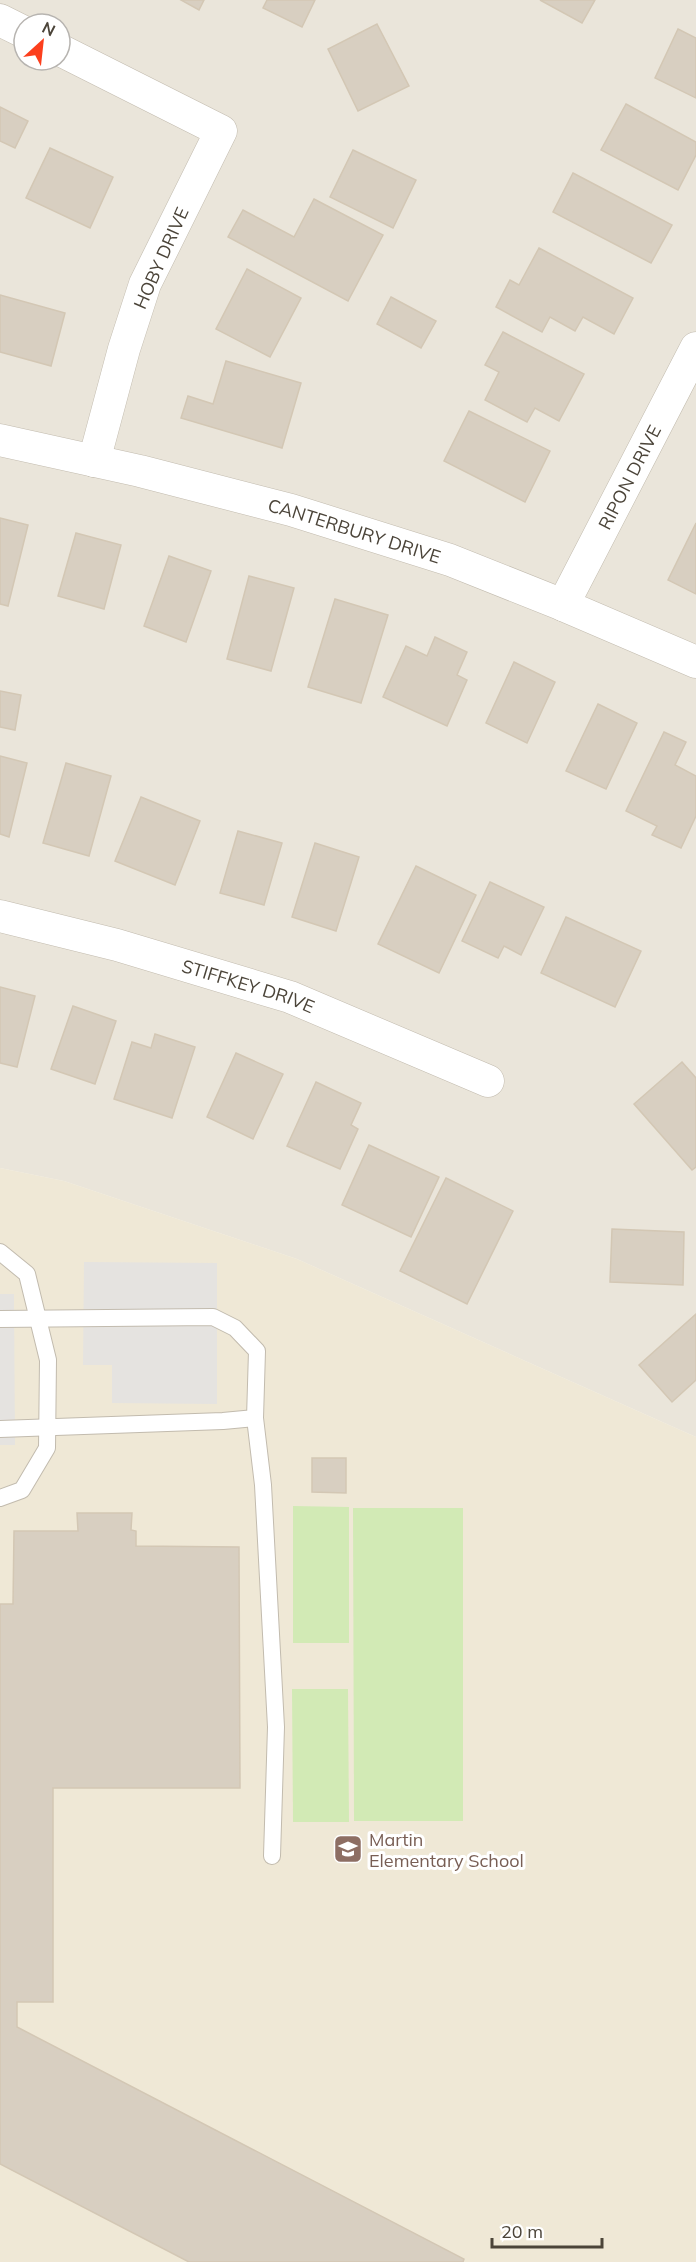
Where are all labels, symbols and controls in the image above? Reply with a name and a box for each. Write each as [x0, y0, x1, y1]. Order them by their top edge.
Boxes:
north arrow [12, 12, 72, 72]
text: N [39, 17, 59, 40]
street label: HOBY DRIVE [128, 204, 194, 312]
street label: RIPON DRIVE [593, 421, 666, 533]
street label: CANTERBURY DRIVE [266, 493, 444, 568]
street label: STIFFKEY DRIVE [179, 954, 318, 1018]
place label: Martin Elementary School [369, 1828, 524, 1872]
school or university icon: Martin Elementary School [332, 1833, 364, 1865]
scale bar [492, 2211, 602, 2249]
text: 20 m [501, 2220, 543, 2243]

